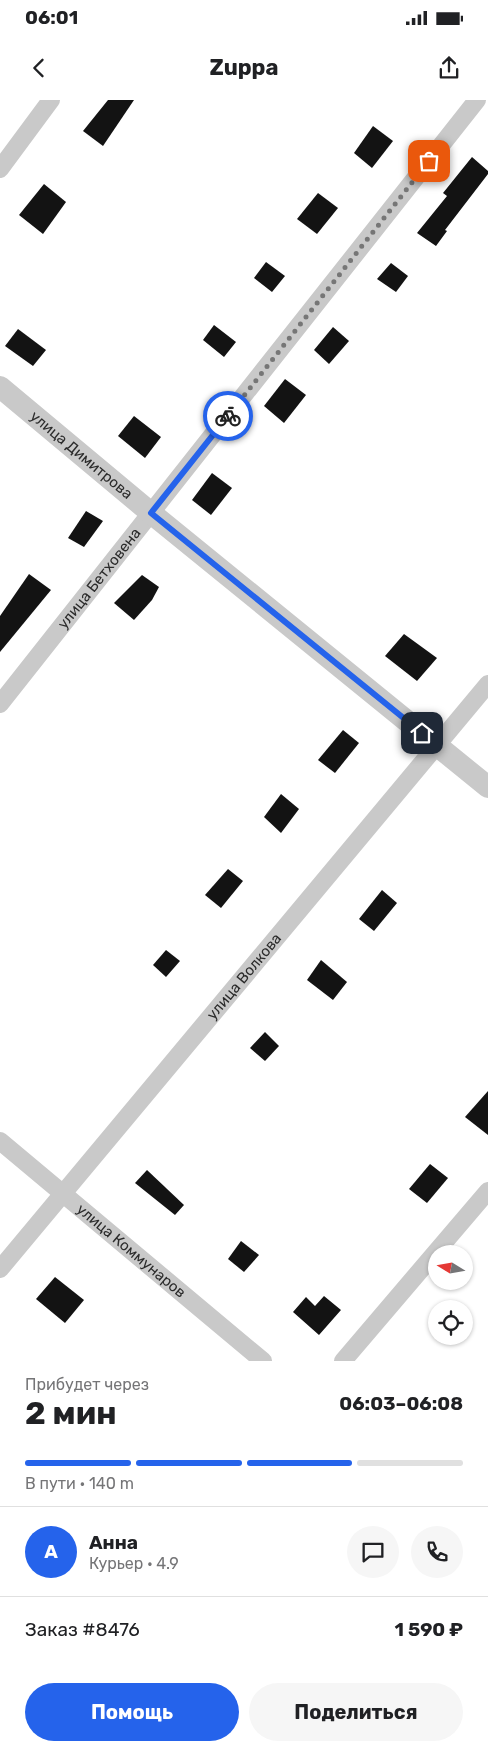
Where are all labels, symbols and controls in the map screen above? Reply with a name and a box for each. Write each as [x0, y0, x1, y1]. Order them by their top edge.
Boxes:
text: 06:01 [25, 6, 78, 29]
icon: back [25, 54, 53, 82]
text: Zuppa [210, 54, 278, 81]
icon: share [435, 54, 463, 82]
pin [408, 140, 450, 182]
icon: bag [415, 147, 443, 175]
courier [203, 391, 253, 441]
icon: bike [214, 402, 242, 430]
street label: улица Димитрова [26, 407, 136, 503]
street label: улица Бетховена [54, 524, 145, 632]
pin [401, 712, 443, 754]
icon: home [408, 719, 436, 747]
street label: улица Волкова [203, 930, 285, 1023]
street label: улица Коммунаров [73, 1200, 189, 1301]
north arrow [428, 1245, 472, 1290]
map controls [428, 1245, 473, 1345]
button: locate [428, 1300, 473, 1345]
text: Прибудет через [25, 1375, 149, 1394]
text: 06:03–06:08 [339, 1392, 463, 1415]
text: 2 мин [25, 1394, 117, 1432]
text: В пути · 140 m [25, 1474, 134, 1493]
button: chat [347, 1526, 399, 1578]
button: phone [411, 1526, 463, 1578]
text: Анна [89, 1531, 138, 1554]
text: А [44, 1540, 58, 1563]
text: Курьер · 4.9 [89, 1554, 179, 1573]
text: Заказ #8476 [25, 1618, 140, 1641]
text: 1 590 ₽ [394, 1618, 463, 1641]
button: Помощь [25, 1683, 239, 1741]
button: Поделиться [249, 1683, 463, 1741]

